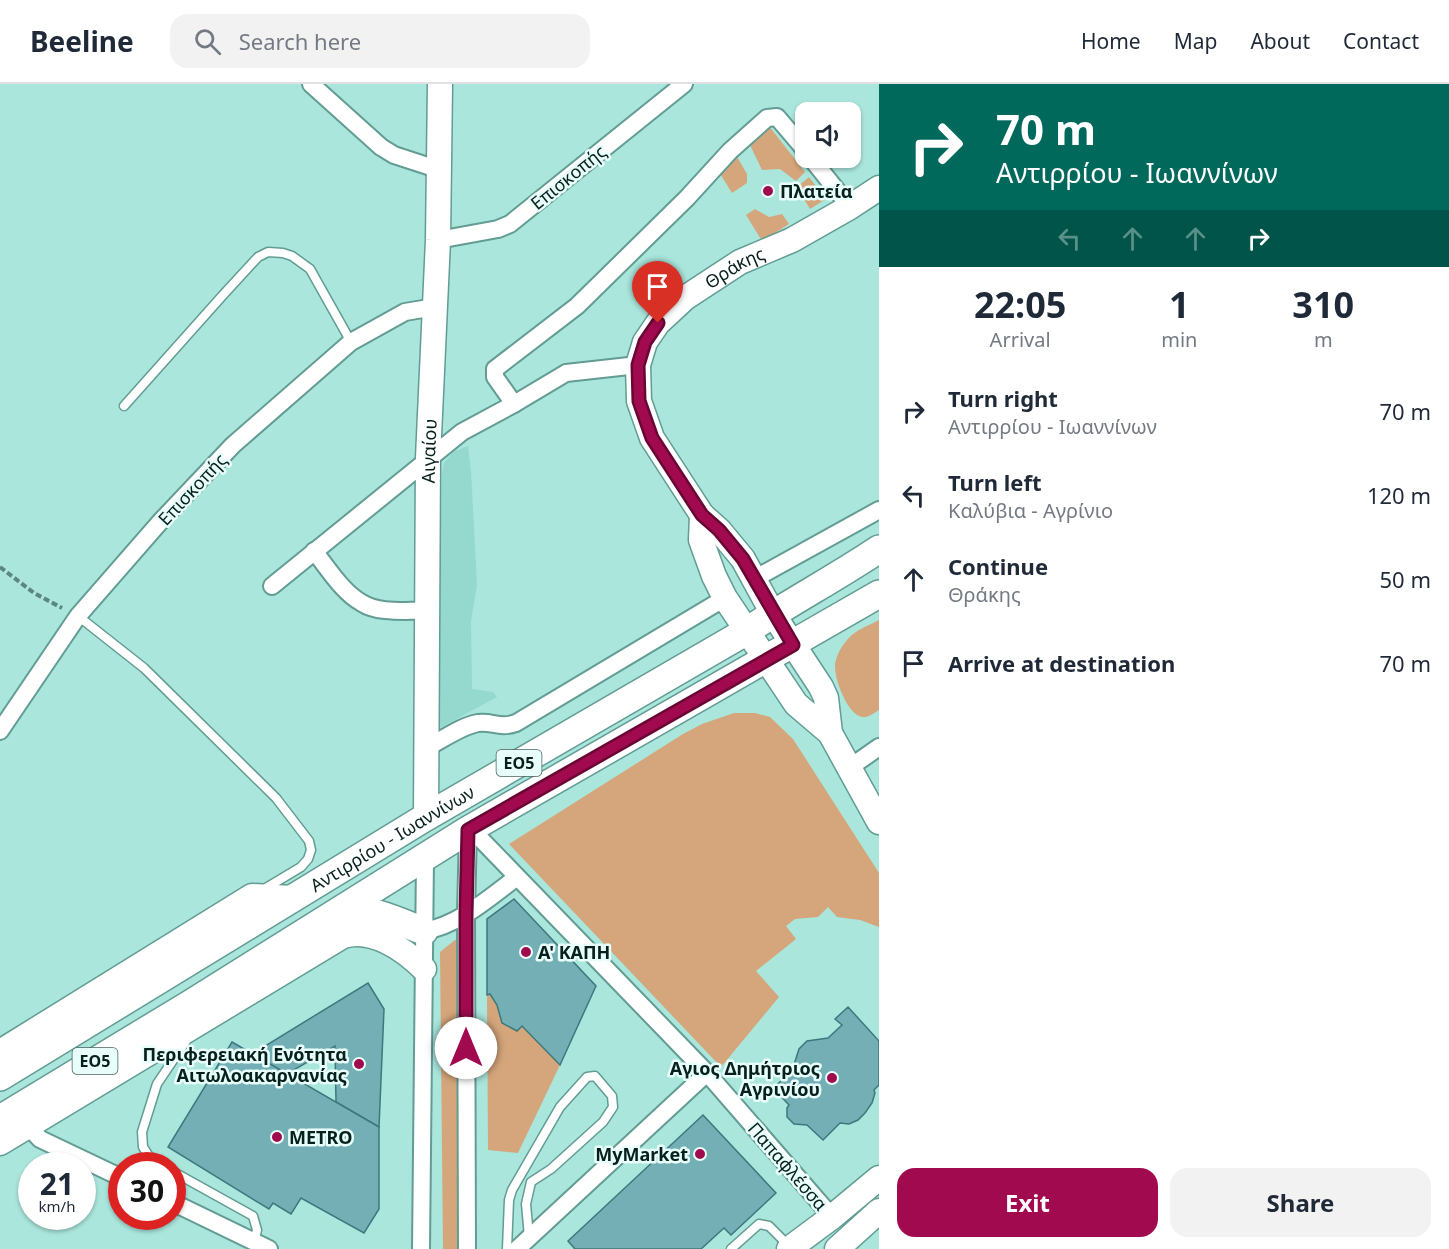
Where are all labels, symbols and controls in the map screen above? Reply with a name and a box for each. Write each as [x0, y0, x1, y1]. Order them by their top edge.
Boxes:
search box [170, 14, 590, 68]
text: Beeline [30, 22, 134, 60]
icon: search [191, 25, 224, 58]
text: Search here [239, 26, 361, 56]
text: Home [1081, 27, 1141, 55]
text: Map [1174, 27, 1217, 55]
text: About [1250, 27, 1310, 55]
text: Contact [1343, 27, 1419, 55]
text: 70 m [996, 100, 1096, 157]
map controls [795, 102, 861, 168]
button: sound [795, 102, 861, 168]
icon: right [897, 108, 975, 186]
street label: Επισκοπής [525, 139, 611, 215]
text: Αντιρρίου - Ιωαννίνων [996, 154, 1278, 191]
place label: Πλατεία [780, 179, 853, 203]
marker: Πλατεία [761, 184, 775, 198]
icon: left [1053, 222, 1086, 255]
icon: ahead [1116, 222, 1149, 255]
icon: ahead [1179, 222, 1212, 255]
icon: right [1242, 222, 1275, 255]
street label: Θράκης [700, 241, 768, 294]
pin [632, 261, 683, 323]
icon: arrive [641, 270, 674, 303]
text: 22:05 [974, 280, 1066, 329]
text: 1 [1169, 280, 1190, 329]
text: 310 [1292, 280, 1354, 329]
text: Arrival [990, 326, 1051, 353]
text: min [1161, 326, 1197, 353]
text: m [1314, 326, 1333, 353]
text: Turn right [948, 383, 1058, 413]
icon: right [897, 395, 930, 428]
text: 70 m [1380, 396, 1431, 426]
text: Αντιρρίου - Ιωαννίνων [948, 413, 1157, 440]
street label: Αιγαίου [416, 418, 442, 483]
street label: Επισκοπής [152, 448, 232, 530]
text: Turn left [948, 467, 1042, 497]
icon: left [897, 479, 930, 512]
text: 120 m [1367, 480, 1431, 510]
text: Καλύβια - Αγρίνιο [948, 497, 1113, 524]
text: Continue [948, 551, 1048, 581]
icon: ahead [897, 563, 930, 596]
text: 50 m [1380, 564, 1431, 594]
text: Θράκης [948, 581, 1021, 608]
icon: arrive [897, 647, 930, 680]
text: Arrive at destination [948, 648, 1175, 678]
text: 70 m [1380, 648, 1431, 678]
road number: ΕΟ5 [496, 750, 542, 776]
street label: Αντιρρίου - Ιωαννίνων [305, 780, 479, 897]
place label: Α' ΚΑΠΗ [538, 940, 610, 964]
marker: Α' ΚΑΠΗ [519, 945, 533, 959]
position arrow [434, 1016, 498, 1080]
place label: Περιφερειακή Ενότητα Αιτωλοακαρνανίας [143, 1042, 347, 1087]
road number: ΕΟ5 [72, 1048, 118, 1074]
place label: Αγιος Δημήτριος Αγρινίου [670, 1056, 820, 1101]
marker: Περιφερειακή Ενότητα Αιτωλοακαρνανίας [352, 1057, 366, 1071]
marker: Αγιος Δημήτριος Αγρινίου [825, 1071, 839, 1085]
street label: Παπαφλέσσα [743, 1117, 833, 1215]
place label: METRO [289, 1125, 353, 1149]
marker: METRO [270, 1130, 284, 1144]
place label: MyMarket [595, 1142, 688, 1166]
marker: MyMarket [693, 1147, 707, 1161]
speed limit sign: 30 [108, 1152, 186, 1230]
text: 21 [40, 1163, 74, 1204]
button: Exit [897, 1168, 1158, 1237]
button: Share [1170, 1168, 1431, 1237]
text: km/h [39, 1196, 75, 1216]

